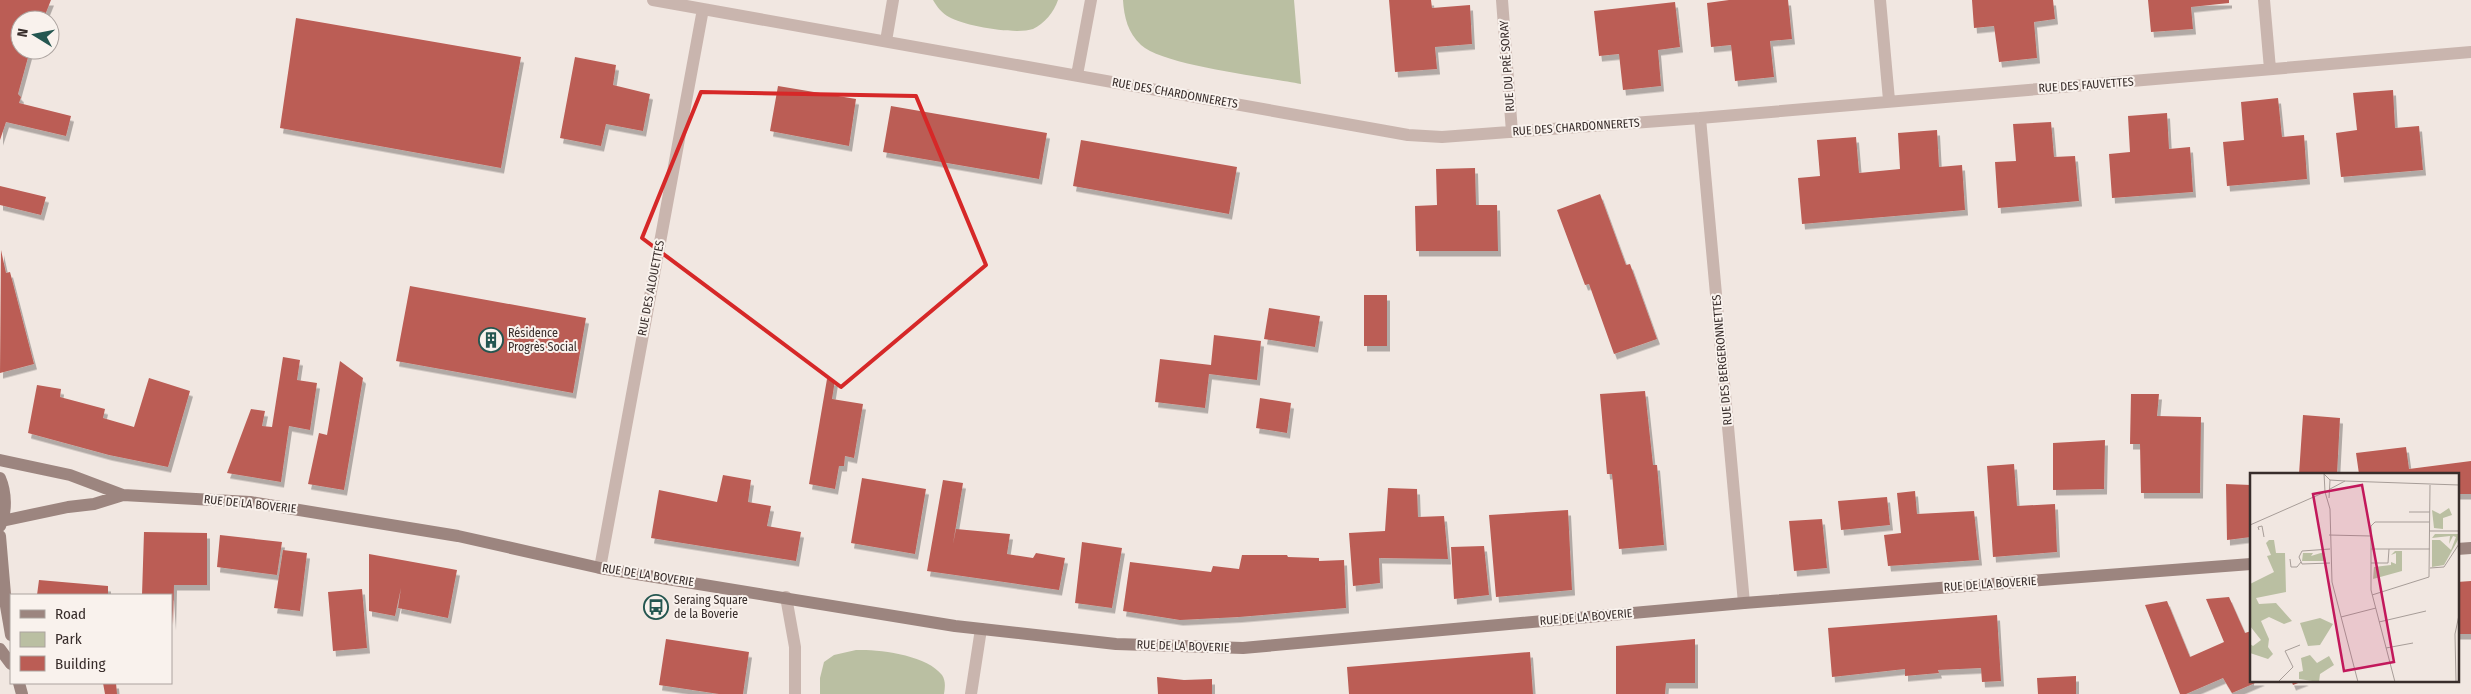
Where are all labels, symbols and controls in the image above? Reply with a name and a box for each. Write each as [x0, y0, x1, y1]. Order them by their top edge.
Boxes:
north arrow [10, 10, 60, 60]
street label: RUE DU PRÉ SORAY [1496, 20, 1517, 112]
text: N [14, 27, 32, 38]
street label: RUE DES CHARDONNERETS [1111, 75, 1239, 111]
street label: RUE DES FAUVETTES [2038, 75, 2134, 95]
street label: RUE DES CHARDONNERETS [1512, 116, 1640, 138]
street label: RUE DES ALOUETTES [635, 239, 667, 337]
street label: RUE DES BERGERONNETTES [1709, 294, 1735, 426]
place label: Résidence Progrès Social [508, 326, 577, 354]
building icon: Résidence Progrès Social [478, 327, 504, 353]
inset map [2250, 473, 2458, 682]
street label: RUE DE LA BOVERIE [203, 492, 297, 516]
street label: RUE DE LA BOVERIE [601, 561, 695, 589]
street label: RUE DE LA BOVERIE [1943, 574, 2037, 594]
place label: Seraing Square de la Boverie [674, 593, 748, 621]
legend [10, 594, 172, 684]
bus stop icon: Seraing Square de la Boverie [643, 594, 669, 620]
text: Road [55, 605, 86, 623]
street label: RUE DE LA BOVERIE [1539, 606, 1633, 628]
text: Park [55, 630, 82, 648]
street label: RUE DE LA BOVERIE [1136, 637, 1230, 655]
text: Building [55, 655, 106, 673]

